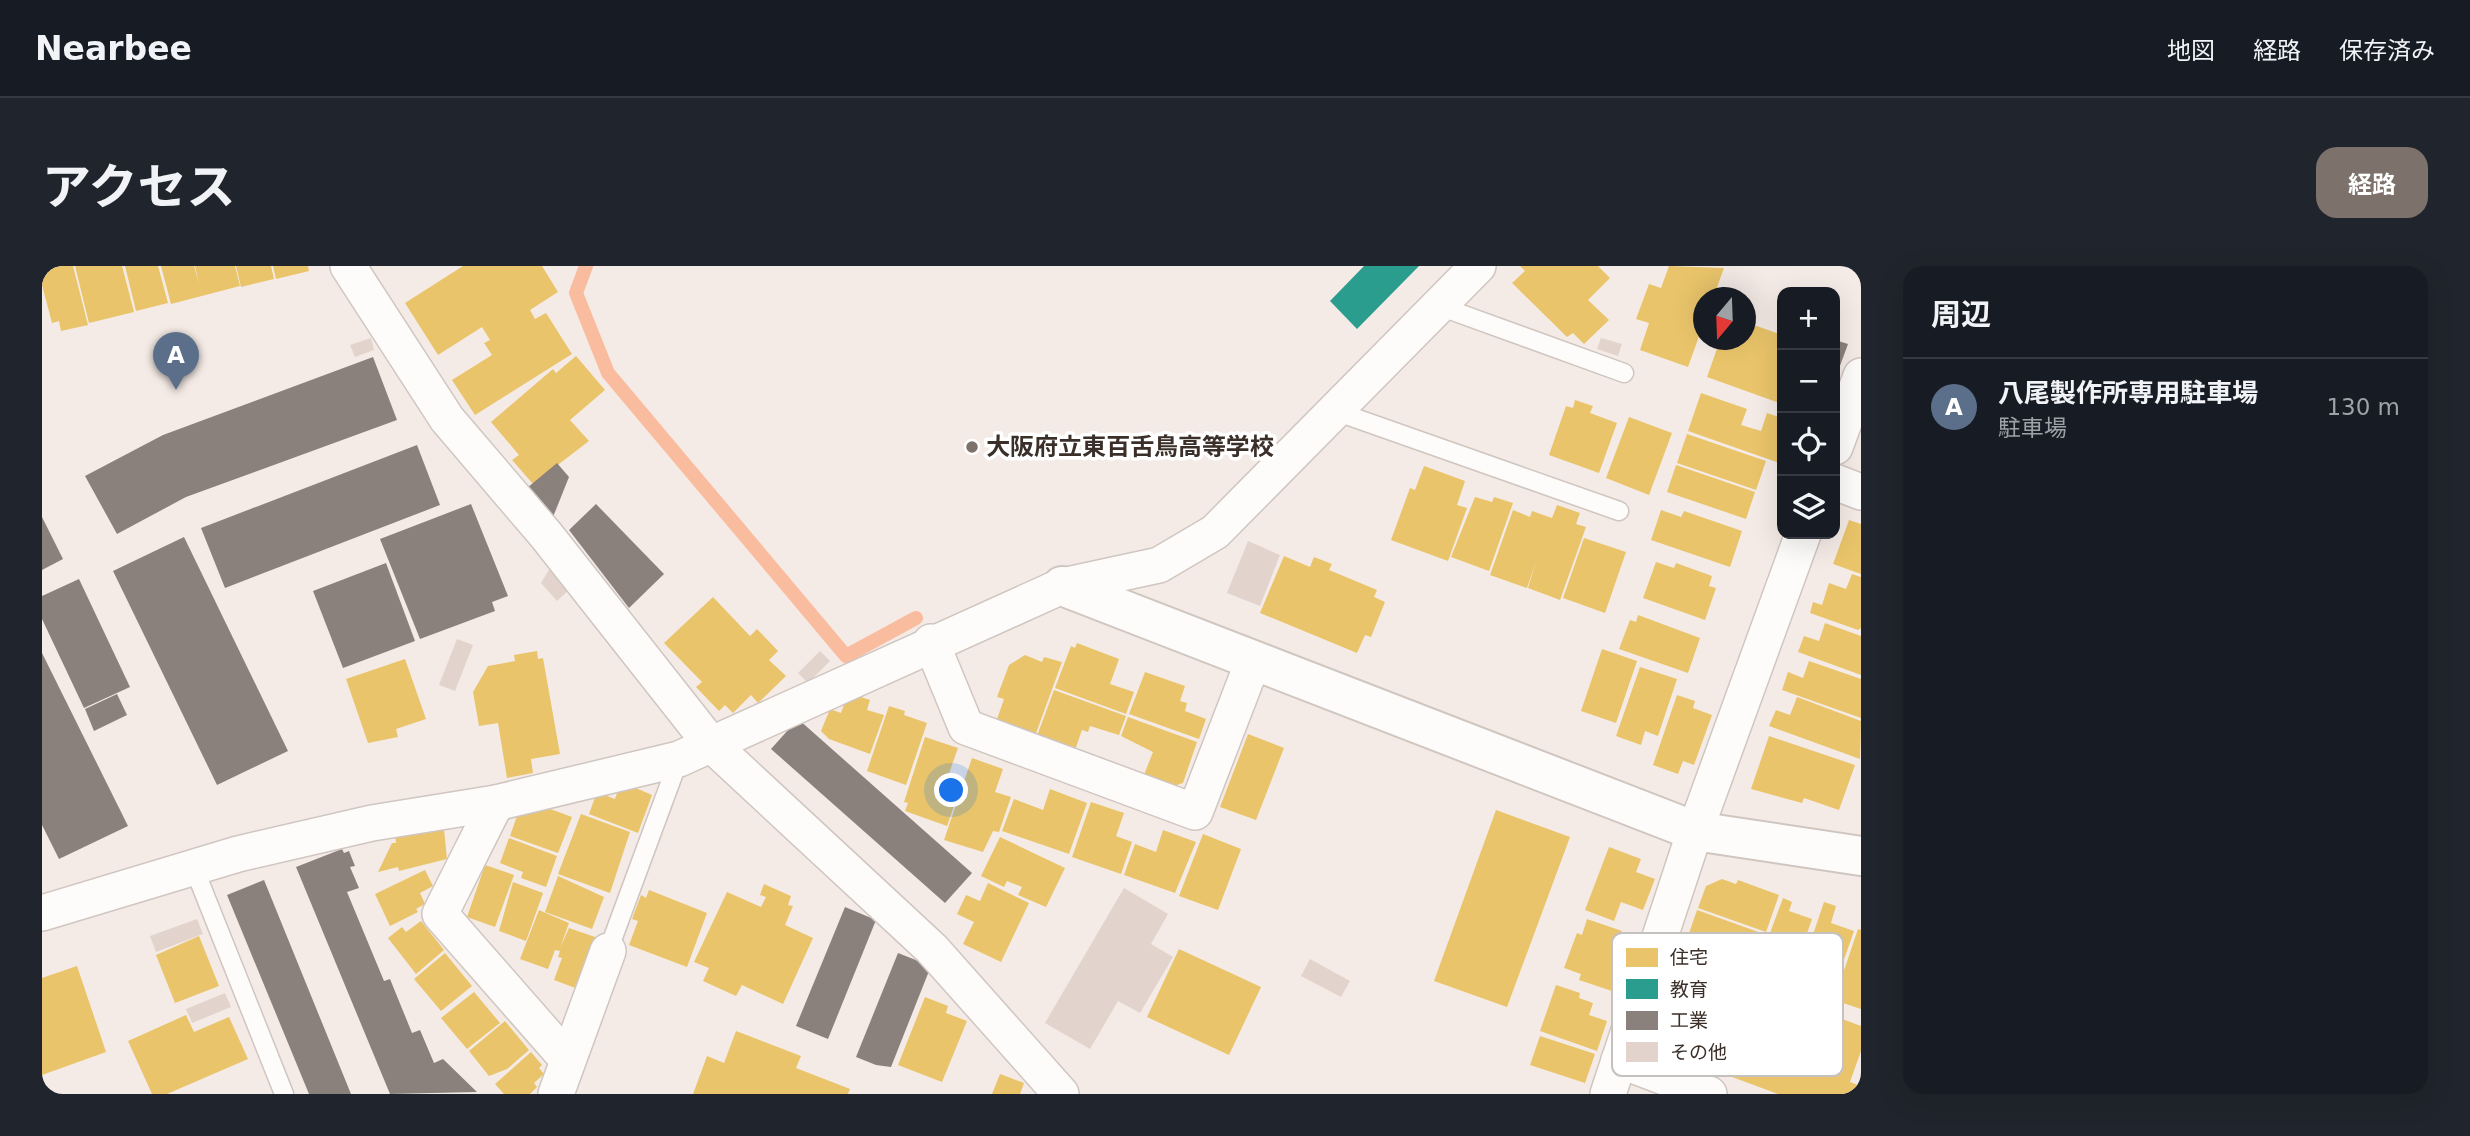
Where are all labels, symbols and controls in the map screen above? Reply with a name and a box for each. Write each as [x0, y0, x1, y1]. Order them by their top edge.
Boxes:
text: Nearbee [35, 29, 192, 68]
text: 地図 [2167, 37, 2215, 65]
text: 経路 [2253, 37, 2301, 65]
text: 保存済み [2339, 37, 2435, 65]
button: 経路 [2316, 147, 2428, 218]
text: アクセス [42, 159, 236, 216]
north arrow [1693, 287, 1756, 350]
map controls [1777, 287, 1840, 539]
button: + [1777, 287, 1840, 350]
text: 周辺 [1931, 297, 1991, 332]
pin: A [153, 332, 199, 390]
button: − [1777, 350, 1840, 413]
text: 八尾製作所専用駐車場 [1998, 378, 2258, 408]
text: A [1945, 394, 1963, 420]
text: 130 m [2326, 394, 2400, 420]
button: locate [1777, 413, 1840, 476]
text: 駐車場 [1998, 415, 2067, 441]
place label: 大阪府立東百舌鳥高等学校 [986, 433, 1274, 461]
marker: 大阪府立東百舌鳥高等学校 [964, 439, 980, 455]
button: layers [1777, 476, 1840, 539]
your location [934, 773, 968, 807]
legend [1612, 933, 1843, 1076]
text: 住宅 [1670, 946, 1708, 968]
text: 教育 [1670, 978, 1708, 1000]
text: 工業 [1670, 1009, 1708, 1031]
text: その他 [1670, 1041, 1727, 1063]

